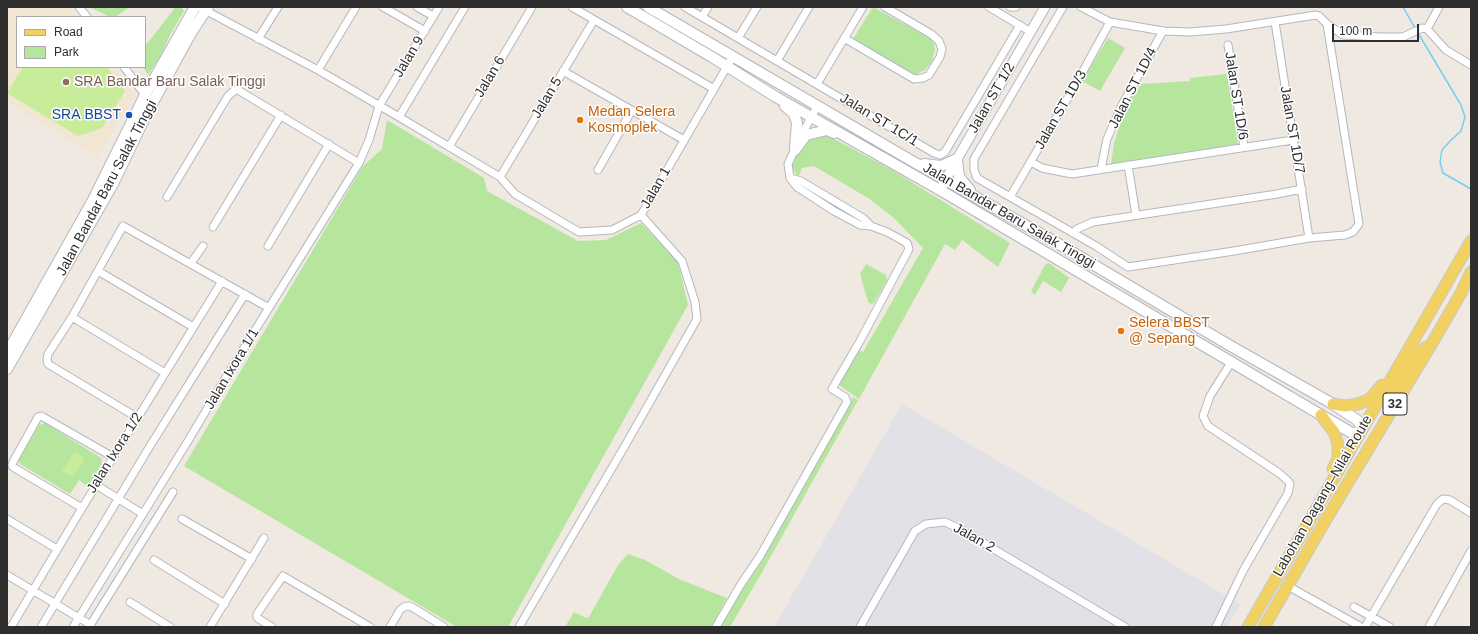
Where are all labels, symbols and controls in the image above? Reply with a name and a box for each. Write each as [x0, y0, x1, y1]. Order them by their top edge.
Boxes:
legend [16, 16, 146, 68]
scale bar [1334, 16, 1421, 42]
text: 100 m [1339, 24, 1372, 38]
text: Road [54, 25, 83, 39]
street label: Jalan 9 [390, 33, 428, 81]
text: Park [54, 45, 79, 59]
street label: Jalan ST 1D/4 [1105, 45, 1161, 131]
street label: Jalan ST 1D/6 [1221, 51, 1251, 141]
street label: Jalan 6 [471, 53, 509, 101]
street label: Jalan ST 1/2 [965, 60, 1019, 136]
street label: Jalan ST 1D/3 [1032, 67, 1090, 153]
place label: SRA Bandar Baru Salak Tinggi [74, 74, 266, 90]
street label: Jalan 5 [528, 74, 566, 122]
marker: SRA Bandar Baru Salak Tinggi [61, 77, 71, 87]
street label: Jalan ST 1D/7 [1276, 85, 1308, 175]
street label: Jalan ST 1C/1 [837, 90, 921, 150]
street label: Jalan Bandar Baru Salak Tinggi [53, 97, 161, 279]
place label: Medan Selera Kosmoplek [588, 104, 675, 136]
place label: SRA BBST [52, 107, 121, 123]
marker: SRA BBST [124, 110, 134, 120]
marker: Medan Selera Kosmoplek [575, 115, 585, 125]
street label: Jalan Bandar Baru Salak Tinggi [920, 160, 1098, 272]
street label: Jalan 1 [637, 164, 675, 212]
place label: Selera BBST @ Sepang [1129, 315, 1210, 348]
street label: Jalan Ixora 1/1 [201, 325, 263, 413]
marker: Selera BBST @ Sepang [1116, 326, 1126, 336]
road number: 32 [1383, 393, 1407, 415]
street label: Jalan Ixora 1/2 [84, 410, 146, 496]
street label: Labohan Dagang–Nilai Route [1270, 412, 1376, 580]
street label: Jalan 2 [950, 520, 998, 556]

